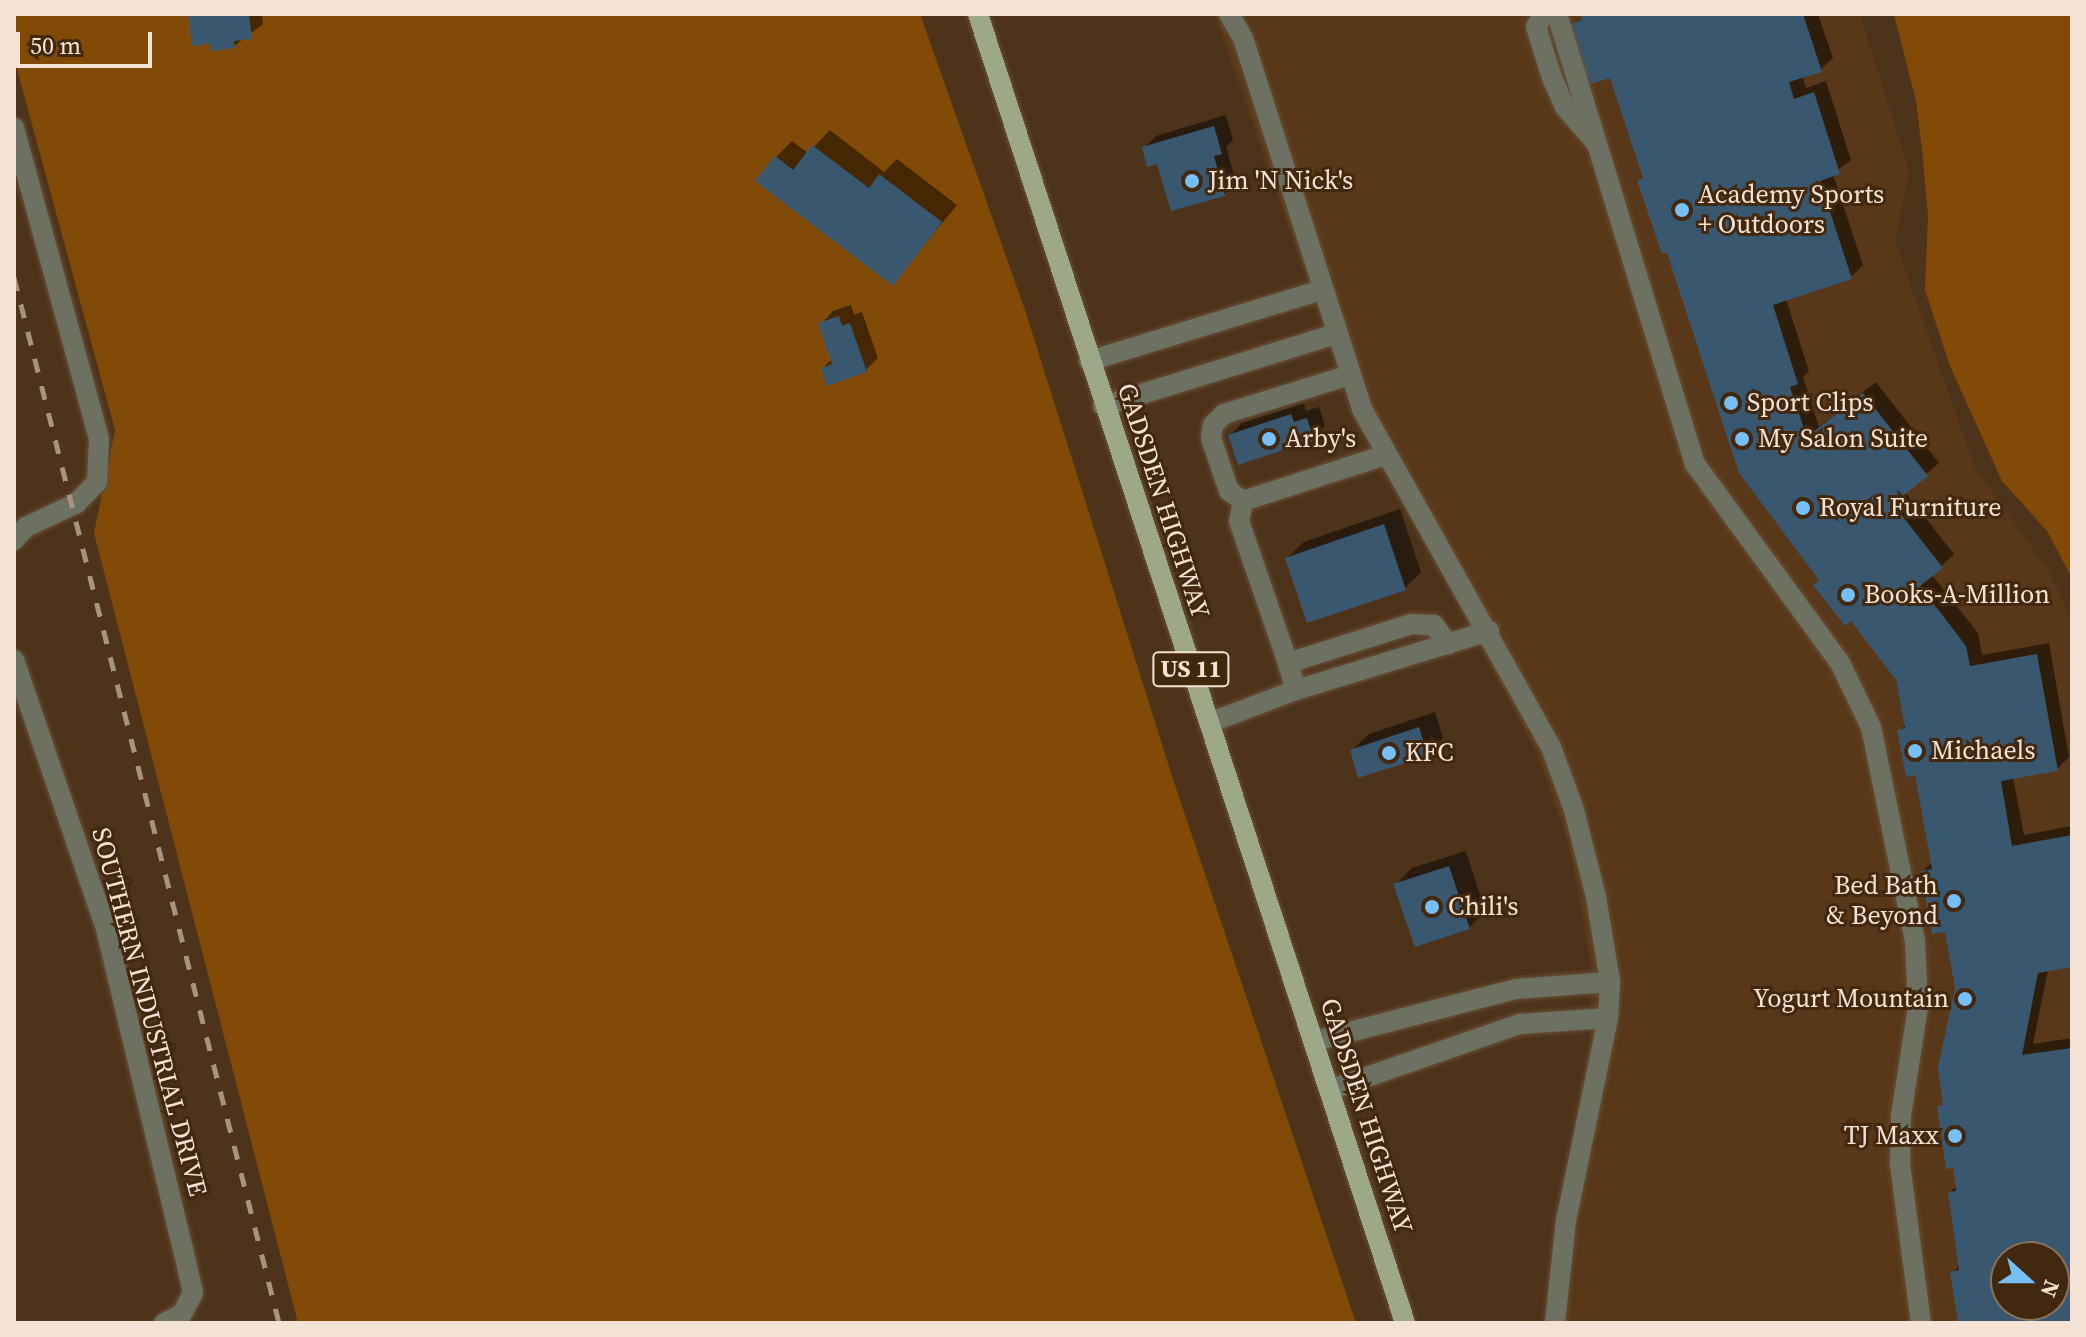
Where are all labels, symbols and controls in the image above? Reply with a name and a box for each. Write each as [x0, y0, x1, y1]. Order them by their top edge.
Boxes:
scale bar [20, 16, 156, 66]
text: 50 m [30, 29, 81, 62]
place label: Jim 'N Nick's [1208, 165, 1353, 197]
marker: Jim 'N Nick's [1183, 172, 1201, 190]
place label: Academy Sports + Outdoors [1698, 179, 1884, 240]
marker: Academy Sports + Outdoors [1673, 201, 1691, 219]
street label: GADSDEN HIGHWAY [1110, 379, 1216, 623]
place label: Sport Clips [1747, 387, 1874, 419]
marker: Sport Clips [1722, 394, 1740, 412]
place label: Arby's [1285, 423, 1356, 455]
place label: My Salon Suite [1758, 423, 1928, 455]
marker: Arby's [1260, 430, 1278, 448]
marker: My Salon Suite [1733, 430, 1751, 448]
place label: Royal Furniture [1819, 492, 2001, 524]
marker: Royal Furniture [1794, 499, 1812, 517]
place label: Books-A-Million [1864, 579, 2050, 611]
marker: Books-A-Million [1839, 586, 1857, 604]
road number: US 11 [1151, 649, 1231, 689]
place label: Michaels [1931, 735, 2035, 767]
place label: KFC [1405, 737, 1454, 769]
marker: Michaels [1906, 742, 1924, 760]
marker: KFC [1380, 744, 1398, 762]
street label: SOUTHERN INDUSTRIAL DRIVE [85, 824, 213, 1200]
place label: Bed Bath & Beyond [1826, 870, 1938, 932]
place label: Chili's [1448, 891, 1519, 923]
marker: Bed Bath & Beyond [1945, 892, 1963, 910]
marker: Chili's [1423, 898, 1441, 916]
place label: Yogurt Mountain [1753, 983, 1949, 1015]
marker: Yogurt Mountain [1956, 990, 1974, 1008]
street label: GADSDEN HIGHWAY [1313, 994, 1419, 1238]
place label: TJ Maxx [1844, 1120, 1939, 1152]
marker: TJ Maxx [1946, 1127, 1964, 1145]
north arrow [1990, 1241, 2070, 1321]
text: N [2034, 1276, 2067, 1302]

